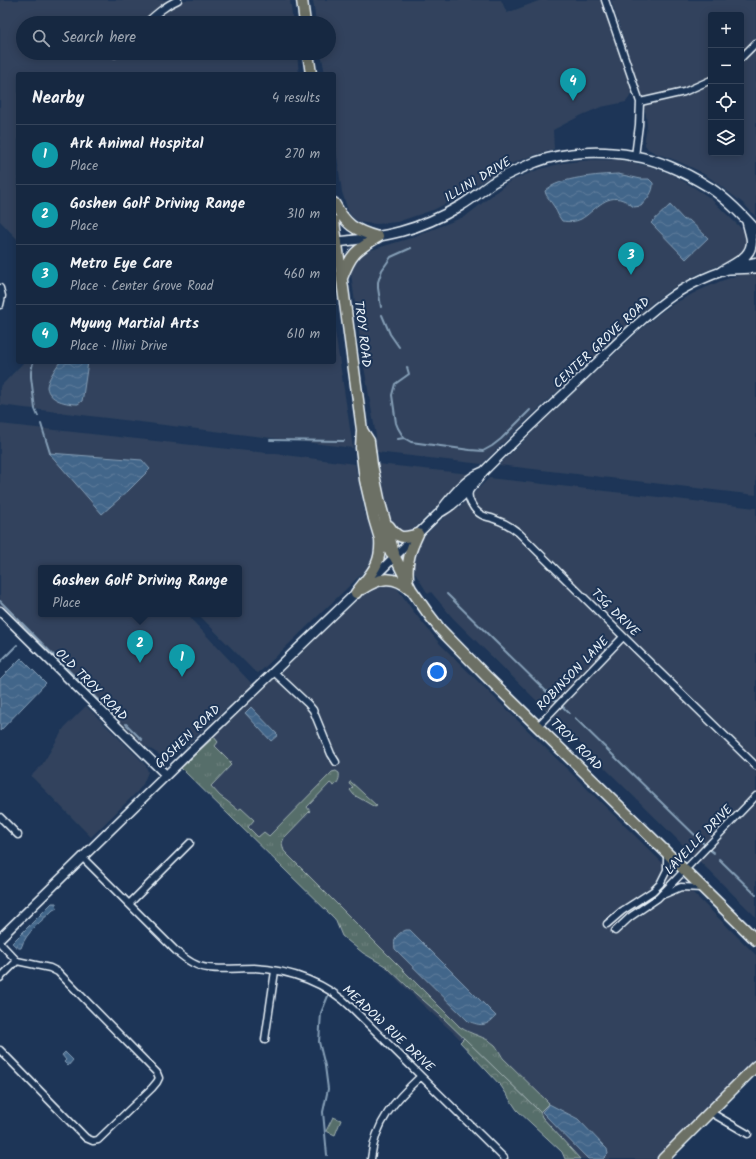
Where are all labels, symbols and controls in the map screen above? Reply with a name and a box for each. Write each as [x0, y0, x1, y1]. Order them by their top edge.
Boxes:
map controls [708, 12, 744, 156]
button: + [708, 12, 744, 48]
search box [16, 16, 336, 60]
text: Search here [62, 26, 136, 50]
icon: search [30, 27, 52, 49]
button: − [708, 48, 744, 84]
pin: 4 [560, 68, 586, 101]
button: locate [708, 84, 744, 120]
text: Nearby [32, 85, 84, 112]
text: 4 results [272, 88, 320, 109]
button: layers [708, 120, 744, 156]
text: Ark Animal Hospital [70, 132, 203, 156]
text: 1 [43, 144, 47, 165]
text: 270 m [284, 144, 320, 165]
street label: ILLINI DRIVE [441, 152, 516, 208]
text: Place [70, 156, 98, 177]
text: Goshen Golf Driving Range [70, 192, 245, 216]
text: 2 [41, 204, 49, 225]
text: 310 m [286, 204, 320, 225]
text: Place [70, 216, 98, 237]
pin: 3 [618, 242, 644, 275]
text: Metro Eye Care [70, 252, 172, 276]
text: 3 [41, 264, 49, 285]
text: 460 m [284, 264, 320, 285]
text: Place · Center Grove Road [70, 276, 213, 297]
street label: CENTER GROVE ROAD [549, 292, 655, 394]
street label: TROY ROAD [347, 299, 377, 369]
text: Myung Martial Arts [70, 312, 199, 336]
text: 4 [41, 324, 49, 345]
text: 610 m [287, 324, 320, 345]
text: Place · Illini Drive [70, 336, 167, 357]
popup [38, 565, 242, 617]
text: Goshen Golf Driving Range [52, 569, 228, 593]
street label: TSG DRIVE [586, 584, 644, 642]
text: Place [52, 593, 80, 614]
pin: 2 [127, 630, 153, 663]
street label: ROBINSON LANE [532, 632, 615, 716]
street label: OLD TROY ROAD [50, 644, 132, 726]
pin: 1 [169, 644, 195, 677]
your location [427, 662, 447, 682]
street label: GOSHEN ROAD [150, 700, 226, 774]
street label: TROY ROAD [545, 714, 607, 776]
street label: LAVELLE DRIVE [660, 800, 738, 880]
street label: MEADOW RUE DRIVE [337, 980, 439, 1078]

